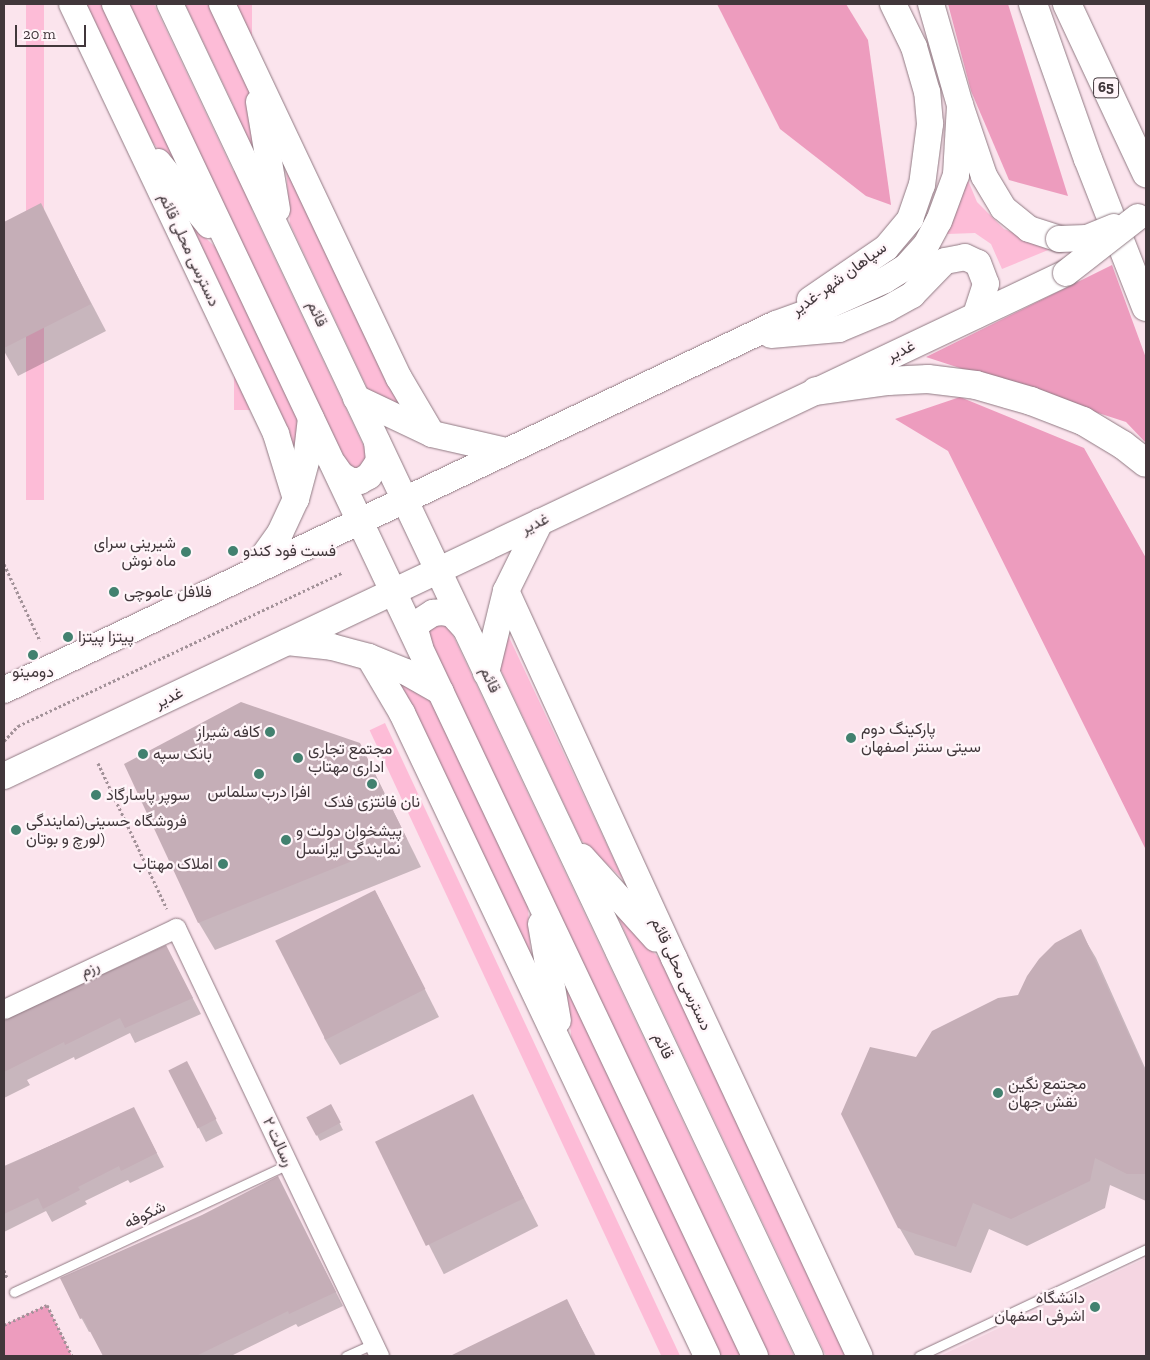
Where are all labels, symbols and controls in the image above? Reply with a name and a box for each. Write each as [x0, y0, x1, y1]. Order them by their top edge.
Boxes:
scale bar [18, 15, 89, 47]
text: 20 m [23, 25, 56, 43]
road number: 65 [1092, 76, 1120, 100]
street label: دسترسی محلی قائم [154, 190, 224, 310]
street label: سپاهان شهر-غدیر [788, 238, 890, 320]
street label: قائم [303, 298, 331, 330]
street label: غدیر [884, 336, 918, 366]
street label: غدیر [518, 509, 552, 539]
place label: شیرینی سرای ماه نوش [94, 533, 176, 571]
place label: فست فود کندو [243, 541, 336, 561]
marker: فست فود کندو [227, 545, 239, 557]
marker: شیرینی سرای ماه نوش [180, 546, 192, 558]
place label: فلافل عاموچی [124, 582, 212, 602]
marker: فلافل عاموچی [108, 586, 120, 598]
place label: پیتزا پیتزا [78, 627, 134, 647]
marker: پیتزا پیتزا [62, 631, 74, 643]
marker: دومینو [27, 649, 39, 661]
place label: دومینو [12, 662, 54, 682]
street label: قائم [476, 664, 504, 696]
street label: غدیر [152, 683, 186, 713]
place label: پارکینگ دوم سیتی سنتر اصفهان [861, 719, 981, 757]
place label: کافه شیراز [196, 722, 260, 742]
marker: کافه شیراز [264, 726, 276, 738]
marker: پارکینگ دوم سیتی سنتر اصفهان [845, 732, 857, 744]
place label: مجتمع تجاری اداری مهتاب [308, 739, 392, 777]
place label: بانک سپه [153, 744, 212, 764]
marker: بانک سپه [137, 748, 149, 760]
marker: مجتمع تجاری اداری مهتاب [292, 752, 304, 764]
marker: افرا درب سلماس [253, 768, 265, 780]
marker: نان فانتزی فدک [366, 778, 378, 790]
place label: افرا درب سلماس [208, 782, 310, 802]
place label: سوپر پاسارگاد [106, 785, 190, 805]
marker: سوپر پاسارگاد [90, 789, 102, 801]
place label: نان فانتزی فدک [324, 792, 420, 812]
place label: فروشگاه حسینی(نمایندگی لورچ و بوتان) [26, 811, 187, 849]
place label: پیشخوان دولت و نمایندگی ایرانسل [296, 821, 402, 859]
marker: فروشگاه حسینی(نمایندگی لورچ و بوتان) [10, 824, 22, 836]
marker: پیشخوان دولت و نمایندگی ایرانسل [280, 834, 292, 846]
place label: املاک مهتاب [133, 854, 213, 874]
marker: املاک مهتاب [217, 858, 229, 870]
street label: دسترسی محلی قائم [646, 914, 716, 1034]
street label: رزم [77, 956, 103, 982]
street label: قائم [649, 1030, 677, 1062]
place label: مجتمع نگین نقش جهان [1008, 1074, 1086, 1112]
marker: مجتمع نگین نقش جهان [992, 1087, 1004, 1099]
street label: رسالت ۲ [258, 1114, 298, 1170]
street label: شکوفه [121, 1197, 169, 1233]
place label: دانشگاه اشرفی اصفهان [994, 1288, 1085, 1326]
marker: دانشگاه اشرفی اصفهان [1089, 1301, 1101, 1313]

